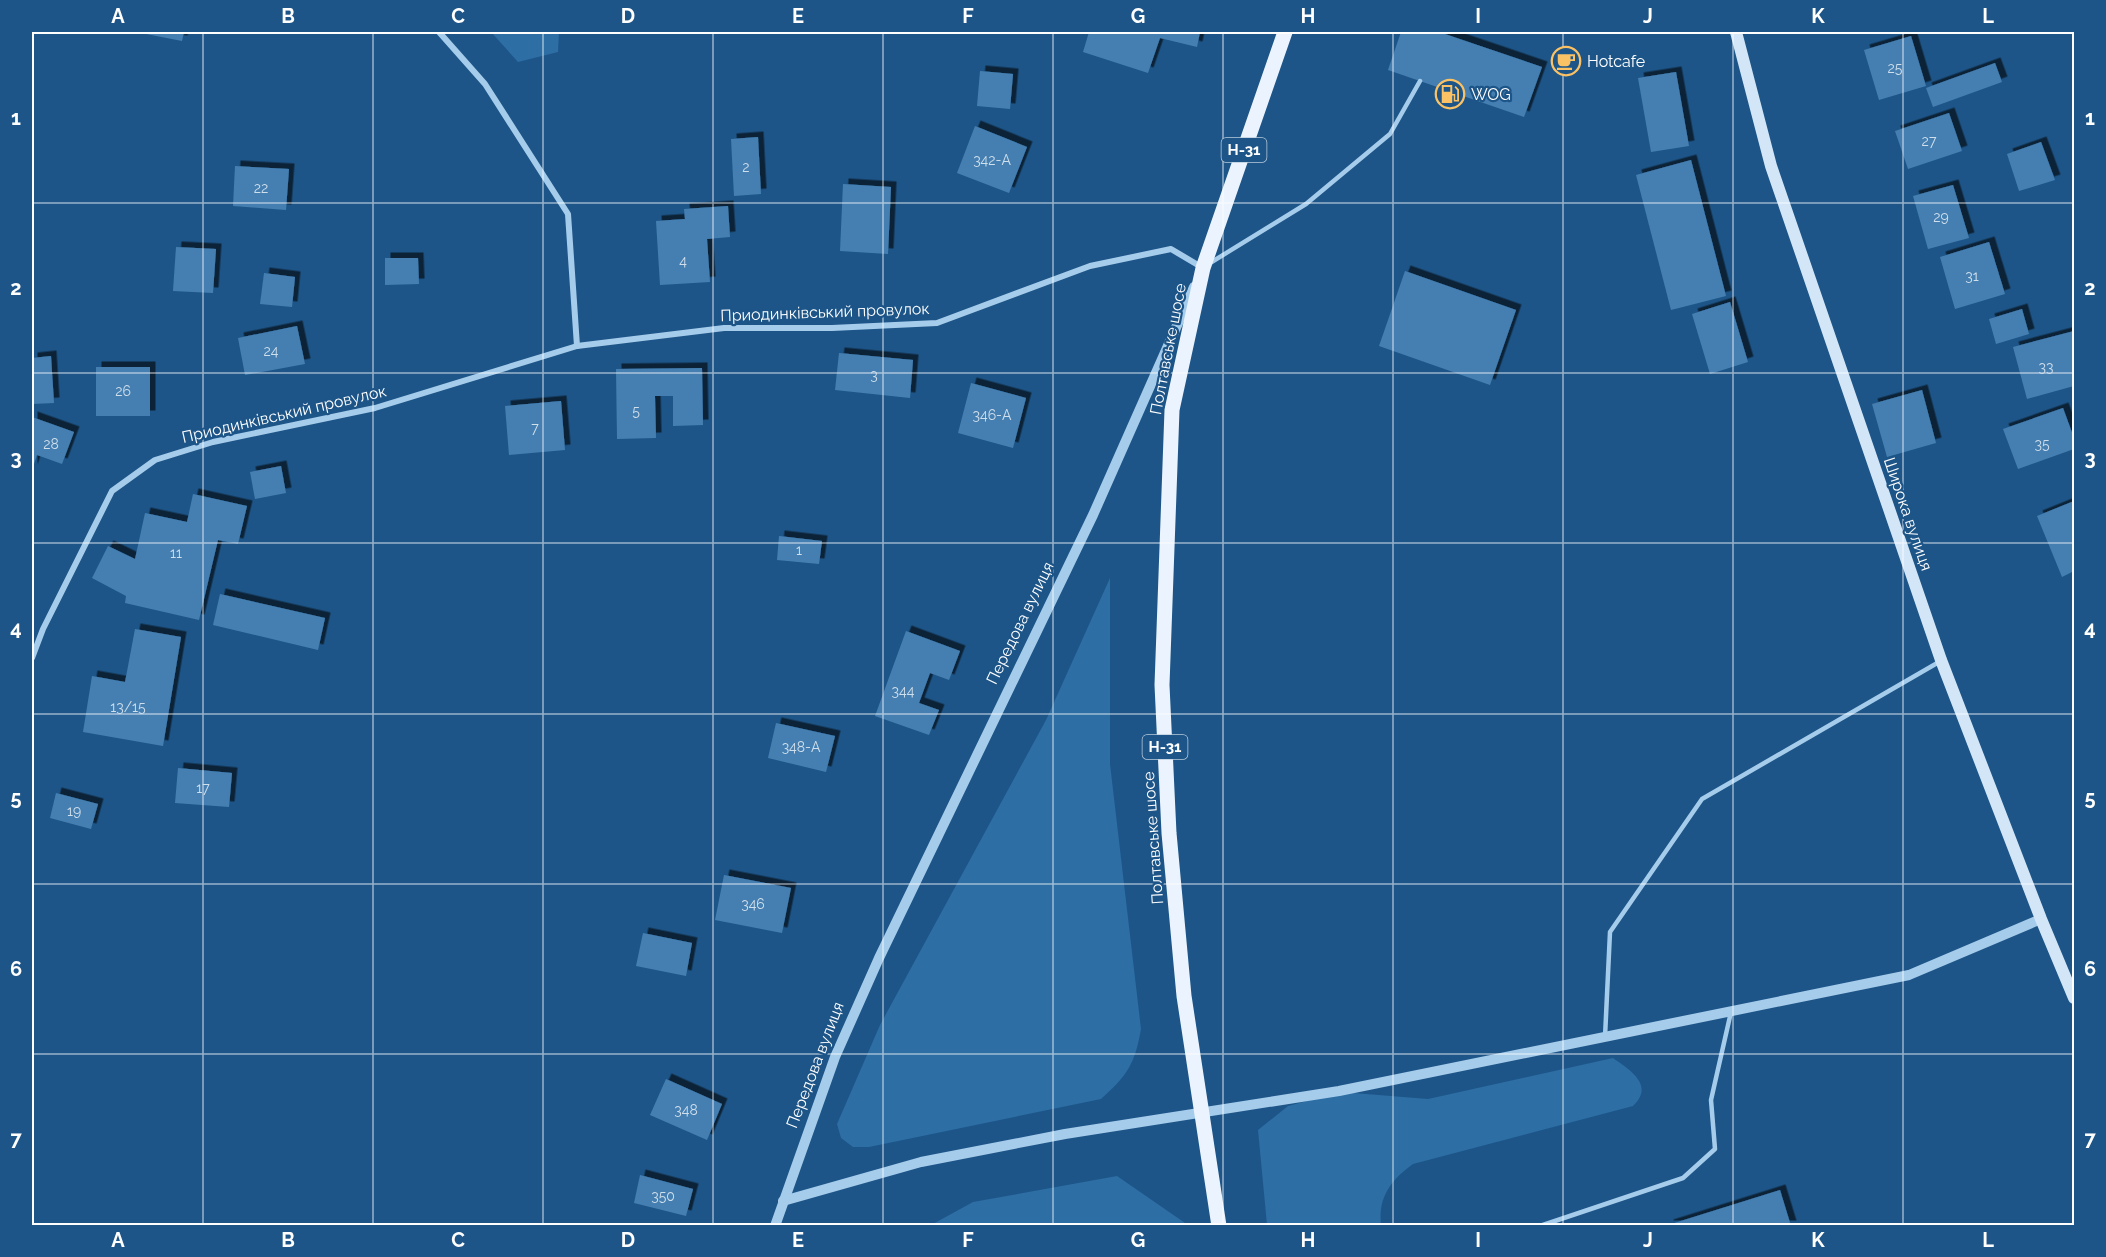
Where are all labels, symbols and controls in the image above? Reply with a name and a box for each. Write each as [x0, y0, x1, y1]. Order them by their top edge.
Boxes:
text: A [111, 4, 125, 28]
text: B [281, 4, 295, 28]
text: C [451, 4, 465, 28]
text: D [621, 4, 635, 28]
text: E [792, 4, 804, 28]
text: F [962, 4, 974, 28]
text: G [1131, 4, 1145, 28]
text: H [1301, 4, 1315, 28]
text: I [1475, 4, 1481, 28]
text: J [1643, 4, 1653, 28]
text: K [1811, 4, 1825, 28]
text: L [1982, 4, 1994, 28]
cafe icon: Hotcafe [1550, 45, 1582, 77]
place label: Hotcafe [1587, 52, 1645, 71]
house number: 25 [1888, 60, 1903, 76]
fuel station icon: WOG [1434, 78, 1466, 110]
place label: WOG [1471, 85, 1511, 104]
text: 1 [11, 106, 21, 130]
text: 1 [2085, 106, 2095, 130]
house number: 27 [1922, 133, 1937, 149]
road number: Н-31 [1222, 138, 1266, 162]
house number: 342-А [973, 152, 1011, 168]
house number: 2 [742, 159, 750, 175]
house number: 22 [254, 180, 268, 196]
house number: 29 [1933, 209, 1949, 225]
house number: 4 [679, 253, 687, 269]
house number: 31 [1965, 268, 1979, 284]
text: 2 [10, 276, 22, 300]
text: 2 [2084, 276, 2096, 300]
street label: Полтавське шосе [1146, 282, 1190, 416]
street label: Приодинківський провулок [720, 299, 930, 325]
house number: 24 [264, 343, 279, 359]
house number: 33 [2039, 359, 2053, 375]
house number: 3 [870, 367, 878, 383]
street label: Приодинківський провулок [180, 381, 388, 447]
house number: 26 [115, 383, 131, 399]
house number: 5 [632, 403, 640, 419]
house number: 346-А [973, 407, 1012, 423]
house number: 7 [531, 420, 539, 436]
house number: 28 [43, 436, 59, 452]
house number: 35 [2034, 436, 2050, 452]
text: 3 [10, 446, 22, 470]
text: 3 [2084, 446, 2096, 470]
street label: Широка вулиця [1880, 455, 1936, 573]
house number: 1 [796, 542, 802, 558]
house number: 11 [170, 545, 182, 561]
street label: Передова вулиця [982, 559, 1058, 687]
text: 4 [10, 616, 22, 640]
text: 4 [2084, 616, 2096, 640]
house number: 344 [892, 683, 915, 699]
house number: 13/15 [110, 699, 146, 715]
road number: Н-31 [1142, 735, 1188, 759]
house number: 348-А [782, 739, 821, 755]
street label: Полтавське шосе [1139, 771, 1167, 905]
house number: 17 [196, 780, 210, 796]
text: 5 [10, 786, 22, 810]
text: 5 [2084, 786, 2096, 810]
house number: 19 [67, 803, 81, 819]
house number: 346 [741, 896, 765, 912]
text: 6 [10, 957, 22, 981]
text: 6 [2084, 957, 2096, 981]
street label: Передова вулиця [782, 999, 848, 1131]
house number: 348 [674, 1102, 698, 1118]
text: 7 [10, 1127, 22, 1151]
text: 7 [2084, 1127, 2096, 1151]
house number: 350 [651, 1188, 675, 1204]
text: A [111, 1228, 125, 1252]
text: B [281, 1228, 295, 1252]
text: C [451, 1228, 465, 1252]
text: D [621, 1228, 635, 1252]
text: E [792, 1228, 804, 1252]
text: F [962, 1228, 974, 1252]
text: G [1131, 1228, 1145, 1252]
text: H [1301, 1228, 1315, 1252]
text: I [1475, 1228, 1481, 1252]
text: J [1643, 1228, 1653, 1252]
text: K [1811, 1228, 1825, 1252]
text: L [1982, 1228, 1994, 1252]

